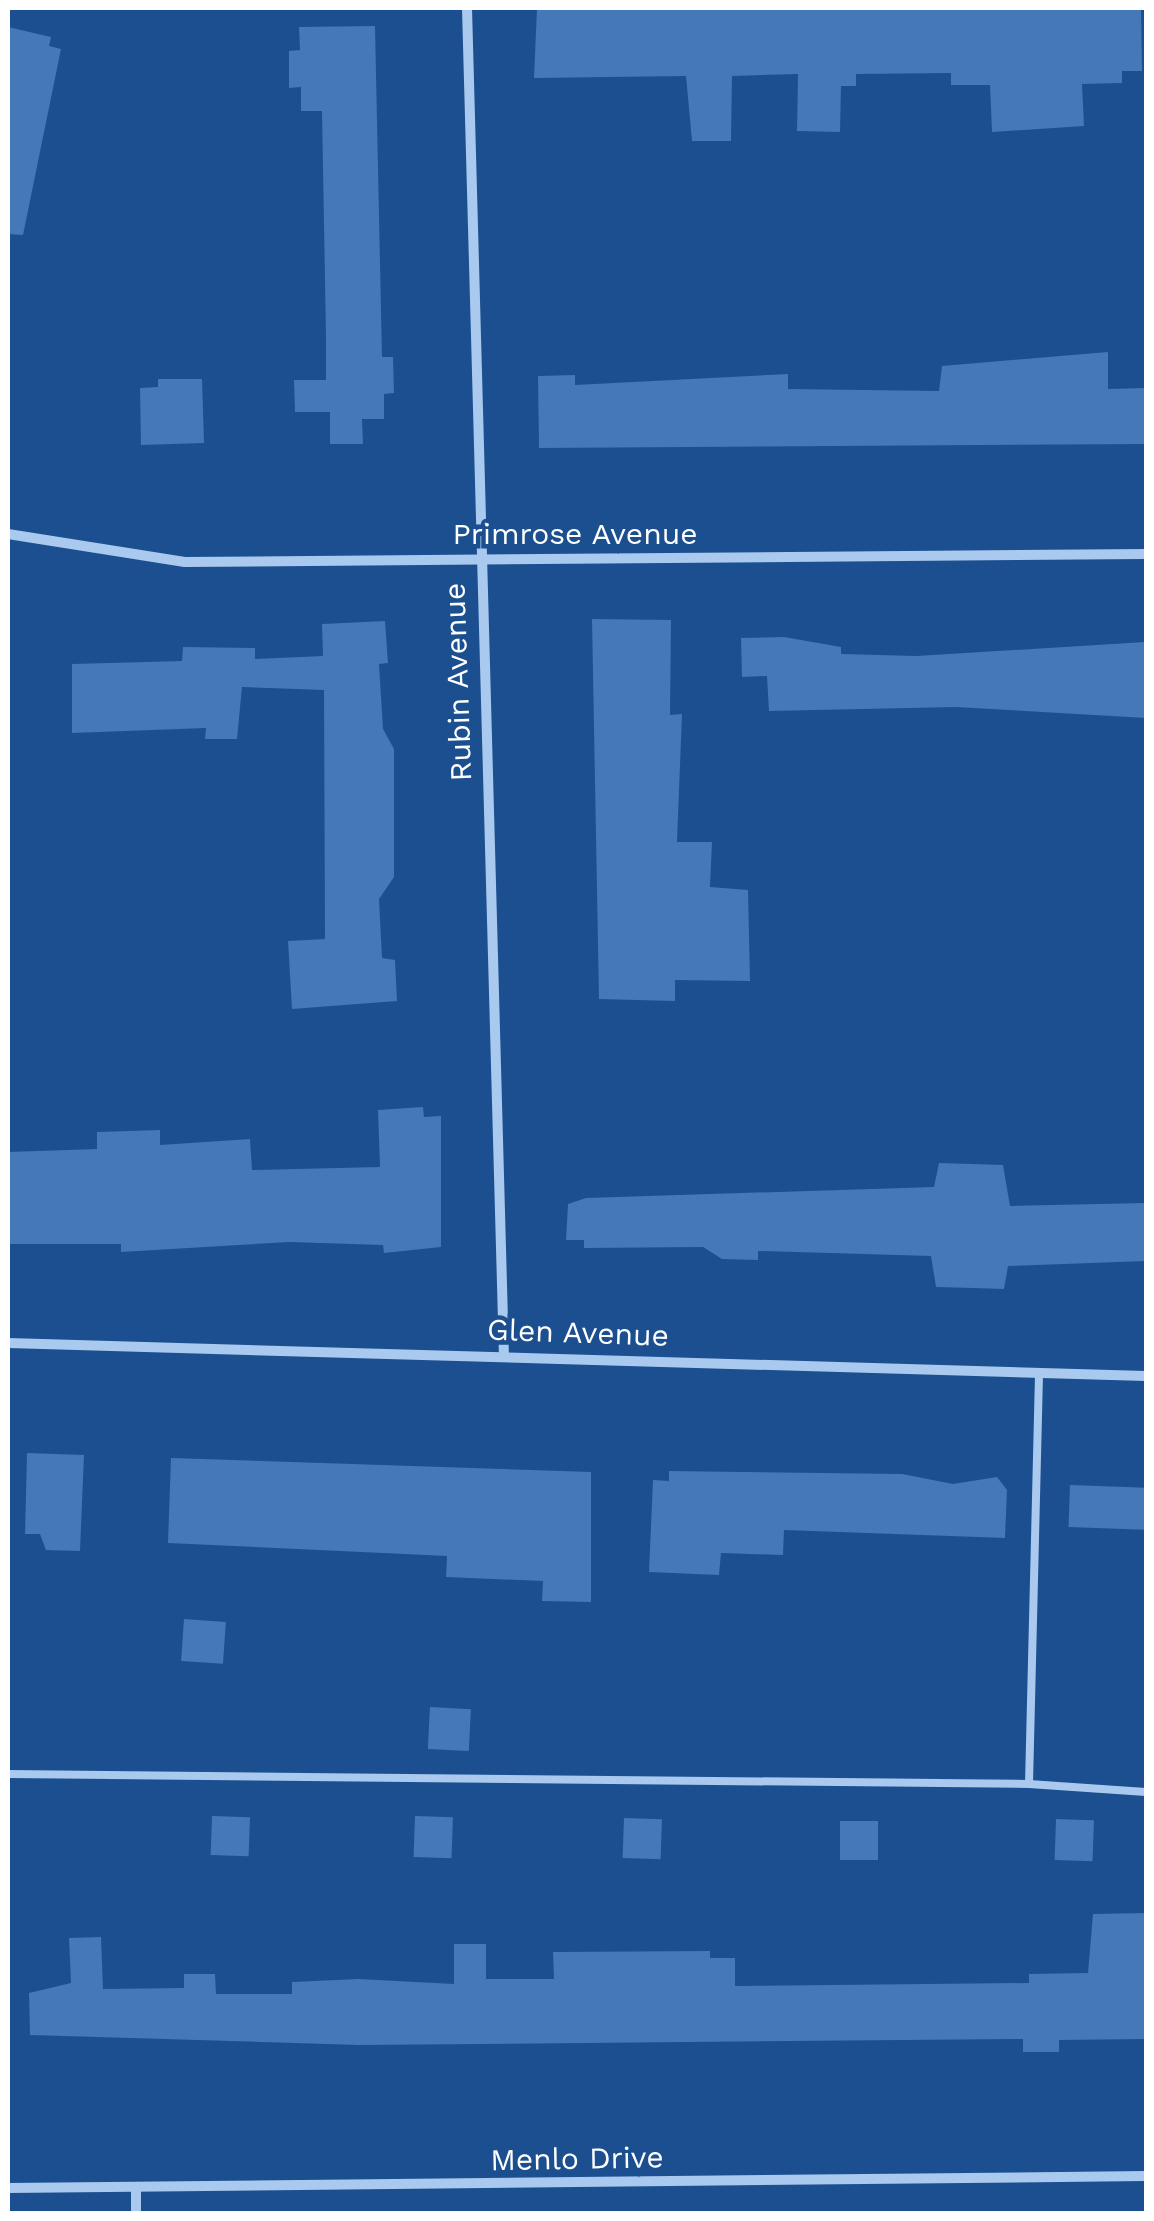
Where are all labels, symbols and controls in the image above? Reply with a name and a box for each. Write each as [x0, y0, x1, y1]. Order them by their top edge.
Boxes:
street label: Primrose Avenue [452, 516, 698, 552]
street label: Rubin Avenue [437, 582, 479, 782]
street label: Glen Avenue [486, 1312, 670, 1354]
street label: Menlo Drive [490, 2139, 664, 2179]

